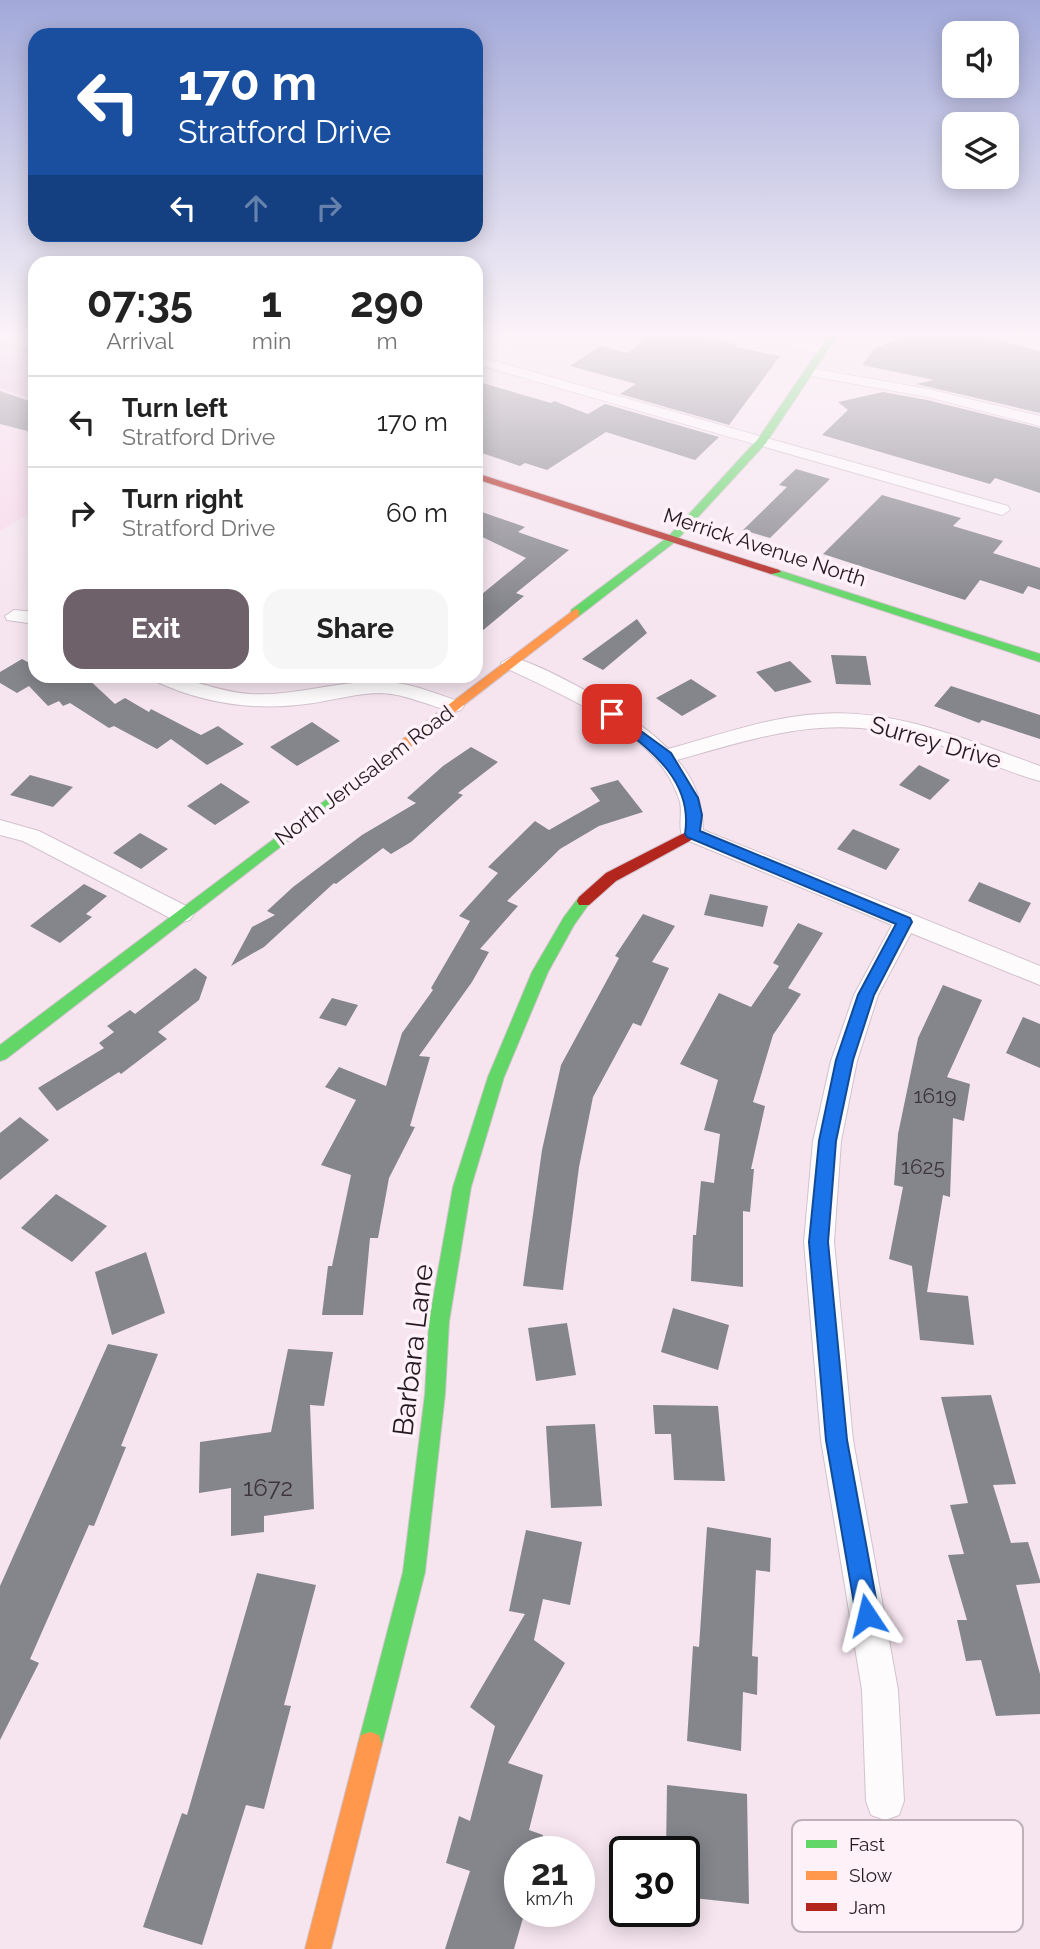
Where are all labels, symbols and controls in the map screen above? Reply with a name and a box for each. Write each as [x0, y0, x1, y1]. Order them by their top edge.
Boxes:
map controls [942, 21, 1019, 189]
button: sound [942, 21, 1019, 98]
text: 170 m [178, 54, 317, 111]
icon: left [63, 56, 154, 147]
button: layers [942, 112, 1019, 189]
text: Stratford Drive [178, 113, 391, 150]
icon: left [164, 189, 202, 227]
icon: ahead [237, 189, 275, 227]
icon: right [310, 189, 348, 227]
text: 07:35 [87, 278, 193, 327]
text: 1 [261, 278, 282, 327]
text: 290 [350, 278, 424, 327]
text: Arrival [106, 327, 174, 354]
text: min [252, 327, 291, 354]
text: m [377, 327, 398, 354]
text: Turn left [122, 393, 228, 423]
icon: left [63, 403, 101, 441]
text: 170 m [377, 407, 448, 437]
text: Stratford Drive [122, 423, 275, 450]
text: Turn right [122, 484, 243, 514]
icon: right [63, 494, 101, 532]
text: 60 m [386, 498, 448, 528]
street label: Merrick Avenue North [661, 502, 869, 592]
text: Stratford Drive [122, 514, 275, 541]
button: Exit [63, 589, 249, 669]
button: Share [263, 589, 448, 669]
pin [582, 684, 642, 744]
icon: arrive [593, 695, 631, 733]
street label: North Jerusalem Road [270, 700, 458, 850]
street label: Surrey Drive [867, 709, 1005, 775]
house number: 1619 [914, 1083, 956, 1108]
house number: 1625 [901, 1154, 945, 1179]
street label: Barbara Lane [386, 1262, 440, 1438]
house number: 1672 [243, 1473, 293, 1502]
position arrow [830, 1578, 904, 1652]
legend [792, 1820, 1023, 1932]
text: Fast [849, 1833, 885, 1855]
speed limit sign: 30 [609, 1836, 700, 1927]
text: 21 [531, 1852, 568, 1893]
text: Slow [849, 1864, 893, 1886]
text: km/h [526, 1888, 573, 1909]
text: Jam [849, 1896, 886, 1918]

